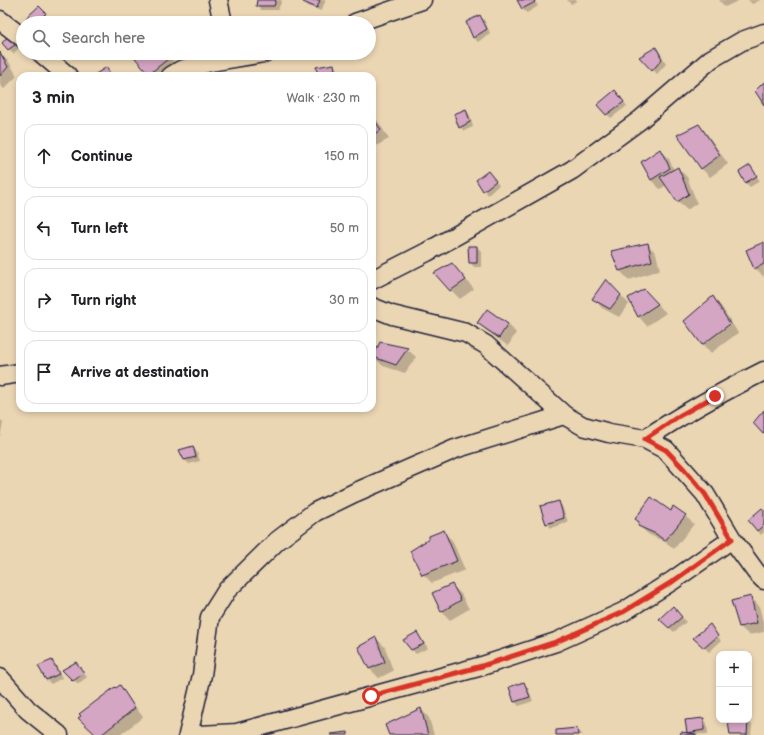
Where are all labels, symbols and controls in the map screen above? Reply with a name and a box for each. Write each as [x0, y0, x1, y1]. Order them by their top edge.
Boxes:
search box [16, 16, 376, 60]
icon: search [30, 27, 52, 49]
text: Search here [62, 29, 145, 48]
text: 3 min [32, 88, 75, 108]
text: Walk · 230 m [286, 90, 360, 106]
icon: ahead [33, 145, 55, 167]
text: Continue [71, 147, 133, 166]
text: 150 m [325, 148, 359, 164]
icon: left [33, 217, 55, 239]
text: Turn left [71, 219, 128, 238]
text: 50 m [330, 220, 359, 236]
icon: right [33, 289, 55, 311]
text: Turn right [71, 291, 136, 310]
text: 30 m [329, 292, 359, 308]
icon: arrive [33, 361, 55, 383]
text: Arrive at destination [71, 363, 209, 382]
route end [706, 387, 724, 405]
map controls [716, 651, 752, 723]
button: + [716, 651, 752, 687]
route start [362, 687, 380, 705]
button: − [716, 687, 752, 723]

